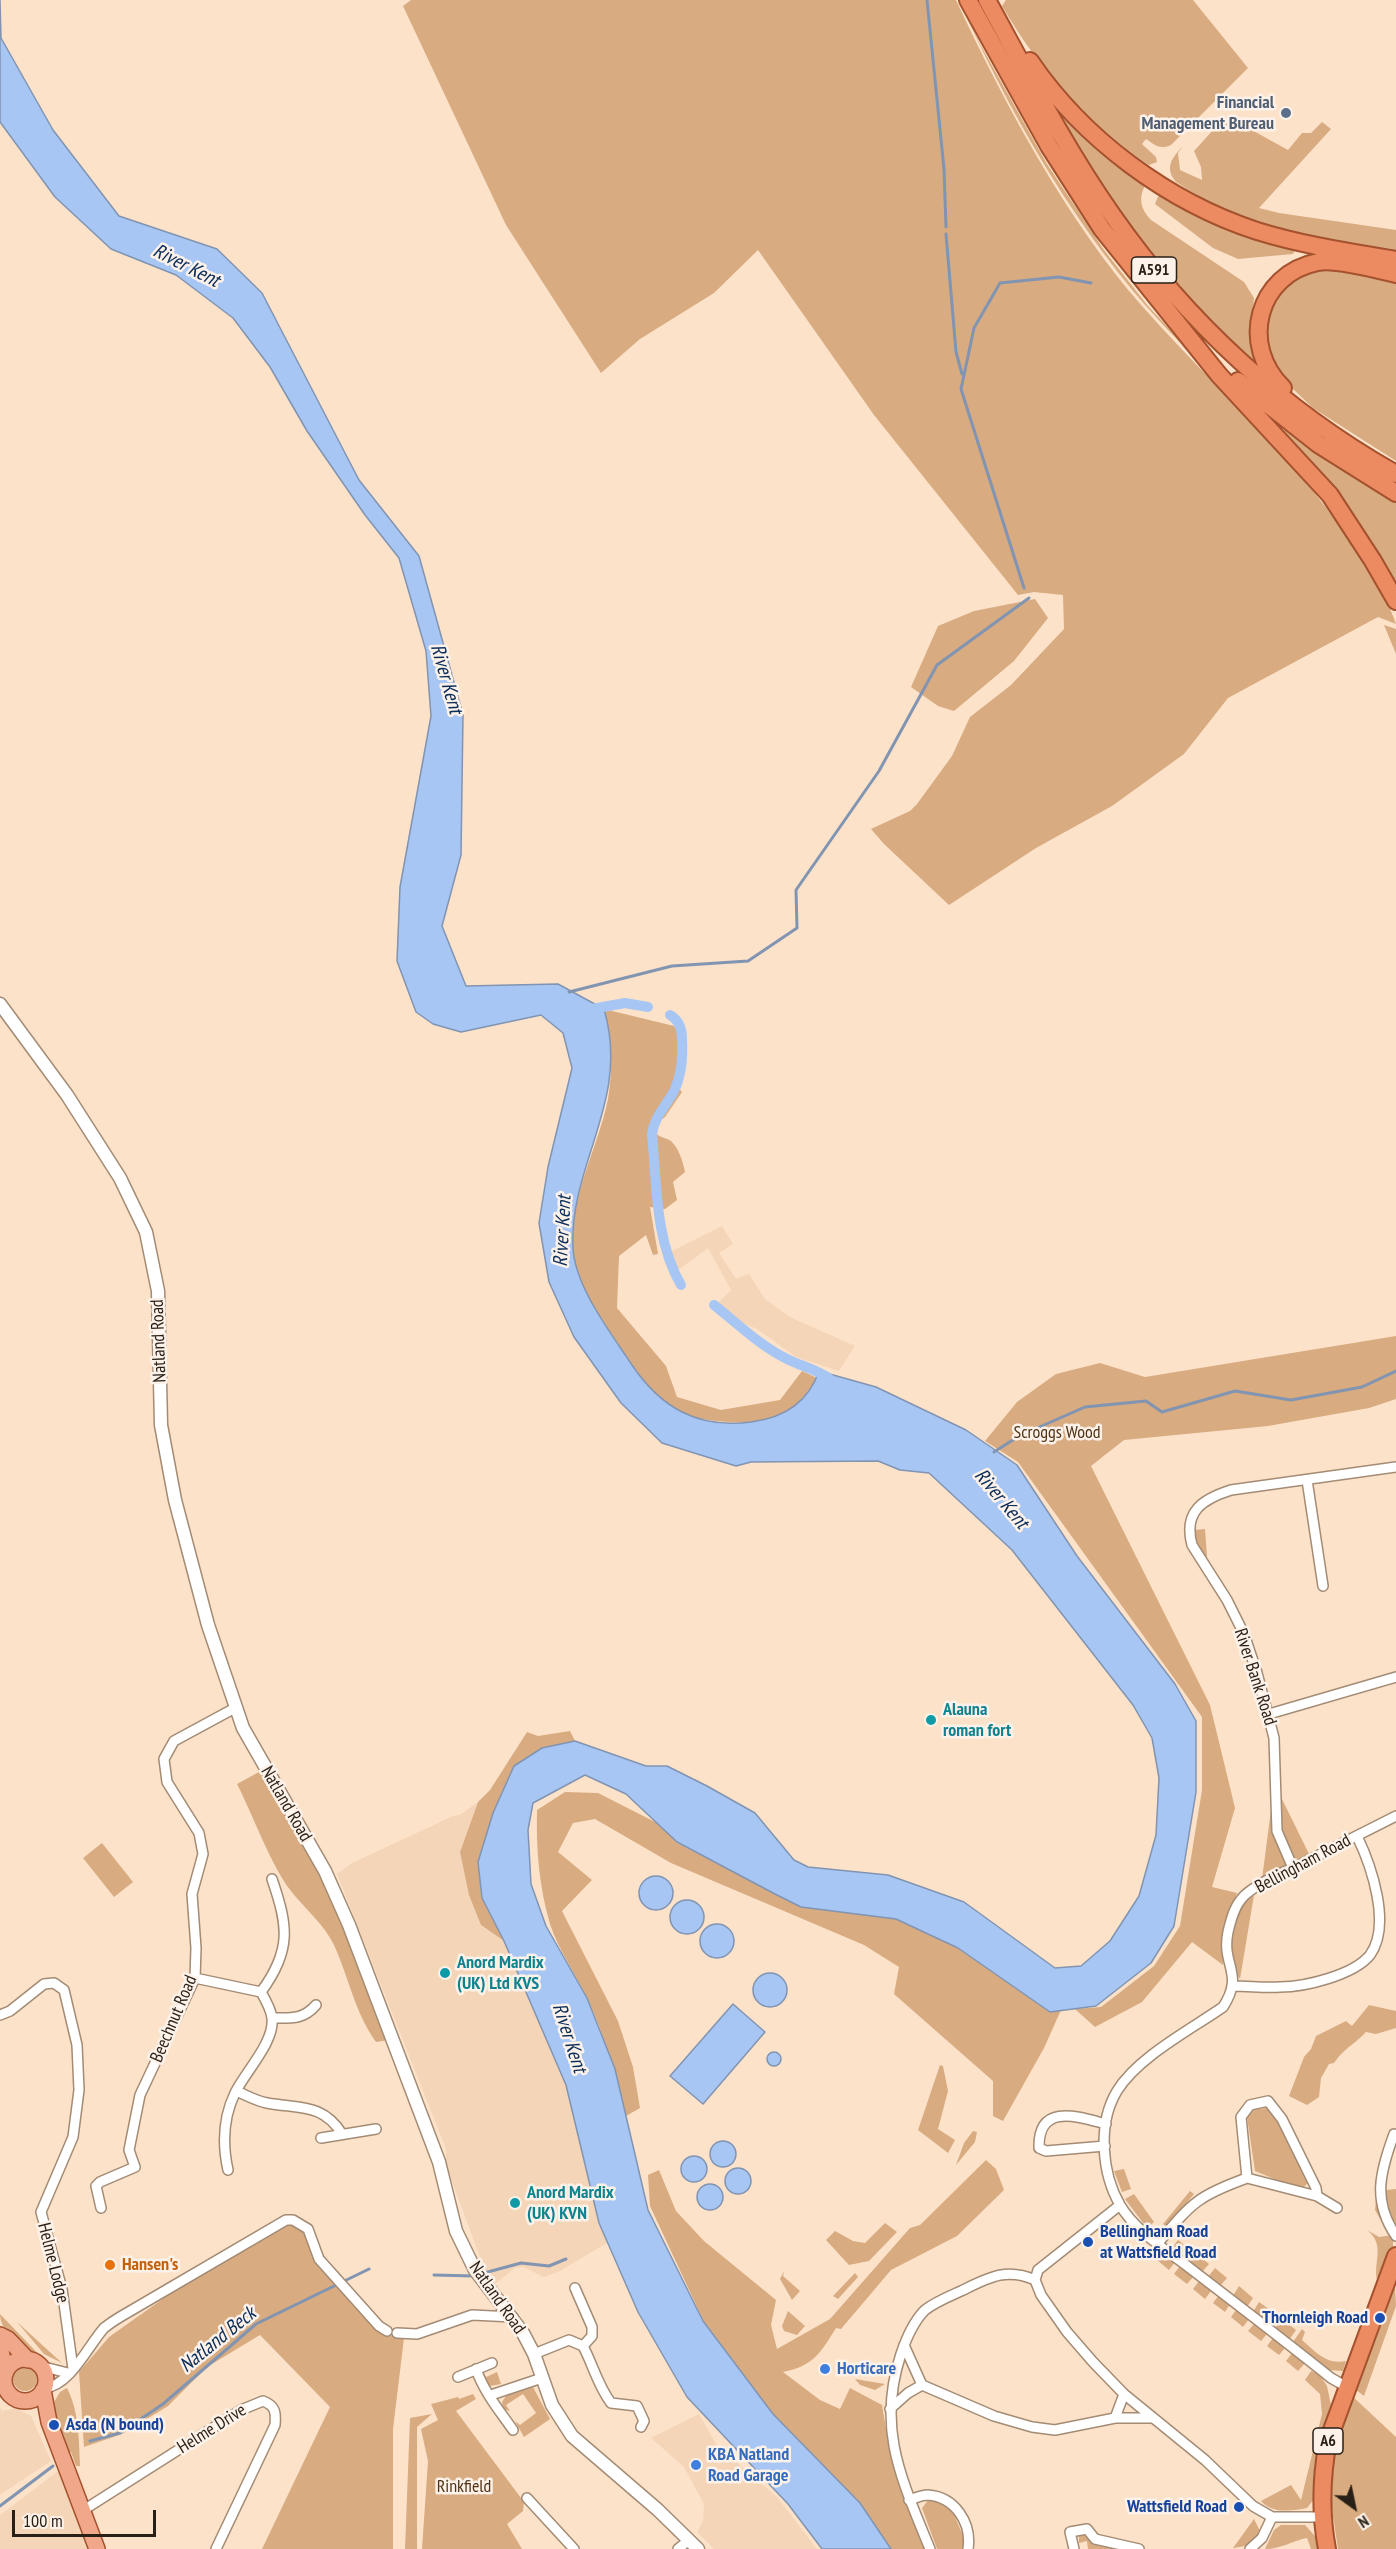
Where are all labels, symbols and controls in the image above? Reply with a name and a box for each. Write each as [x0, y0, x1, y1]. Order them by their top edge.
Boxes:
place label: Financial Management Bureau [1141, 92, 1274, 134]
marker: Financial Management Bureau [1279, 106, 1293, 120]
water label: River Kent [149, 239, 223, 293]
road number: A591 [1132, 257, 1176, 283]
water label: River Kent [425, 641, 467, 717]
water label: River Kent [549, 1195, 577, 1267]
street label: Natland Road [147, 1299, 171, 1383]
park label: Scroggs Wood [1013, 1422, 1101, 1444]
water label: River Kent [969, 1464, 1033, 1534]
street label: River Bank Road [1229, 1626, 1281, 1728]
place label: Alauna roman fort [943, 1699, 1011, 1742]
marker: Alauna roman fort [924, 1713, 938, 1727]
street label: Natland Road [256, 1762, 316, 1846]
street label: Bellingham Road [1251, 1830, 1355, 1898]
place label: Anord Mardix (UK) Ltd KVS [457, 1952, 544, 1994]
marker: Anord Mardix (UK) Ltd KVS [438, 1966, 452, 1980]
street label: Beechnut Road [146, 1972, 202, 2066]
water label: River Kent [547, 2000, 591, 2076]
place label: Anord Mardix (UK) KVN [527, 2182, 614, 2224]
marker: Anord Mardix (UK) KVN [508, 2196, 522, 2210]
street label: Helme Lodge [33, 2221, 73, 2305]
place label: Bellingham Road at Wattsfield Road [1100, 2221, 1216, 2264]
marker: Bellingham Road at Wattsfield Road [1081, 2235, 1095, 2249]
place label: Hansen's [122, 2254, 178, 2276]
marker: Hansen's [103, 2258, 117, 2272]
street label: Natland Road [464, 2258, 530, 2338]
water label: Natland Beck [175, 2302, 261, 2378]
place label: Thornleigh Road [1262, 2307, 1368, 2329]
marker: Thornleigh Road [1373, 2311, 1387, 2325]
place label: Horticare [837, 2358, 896, 2380]
marker: Horticare [818, 2362, 832, 2376]
street label: Helme Drive [174, 2399, 250, 2459]
place label: Asda (N bound) [66, 2414, 164, 2436]
marker: Asda (N bound) [47, 2418, 61, 2432]
road number: A6 [1313, 2428, 1343, 2454]
place label: KBA Natland Road Garage [708, 2444, 789, 2486]
marker: KBA Natland Road Garage [689, 2458, 703, 2472]
park label: Rinkfield [437, 2476, 491, 2498]
north arrow [1324, 2477, 1384, 2537]
place label: Wattsfield Road [1127, 2496, 1227, 2518]
scale bar [15, 2498, 159, 2536]
marker: Wattsfield Road [1232, 2500, 1246, 2514]
text: 100 m [23, 2509, 63, 2532]
text: N [1355, 2511, 1373, 2533]

